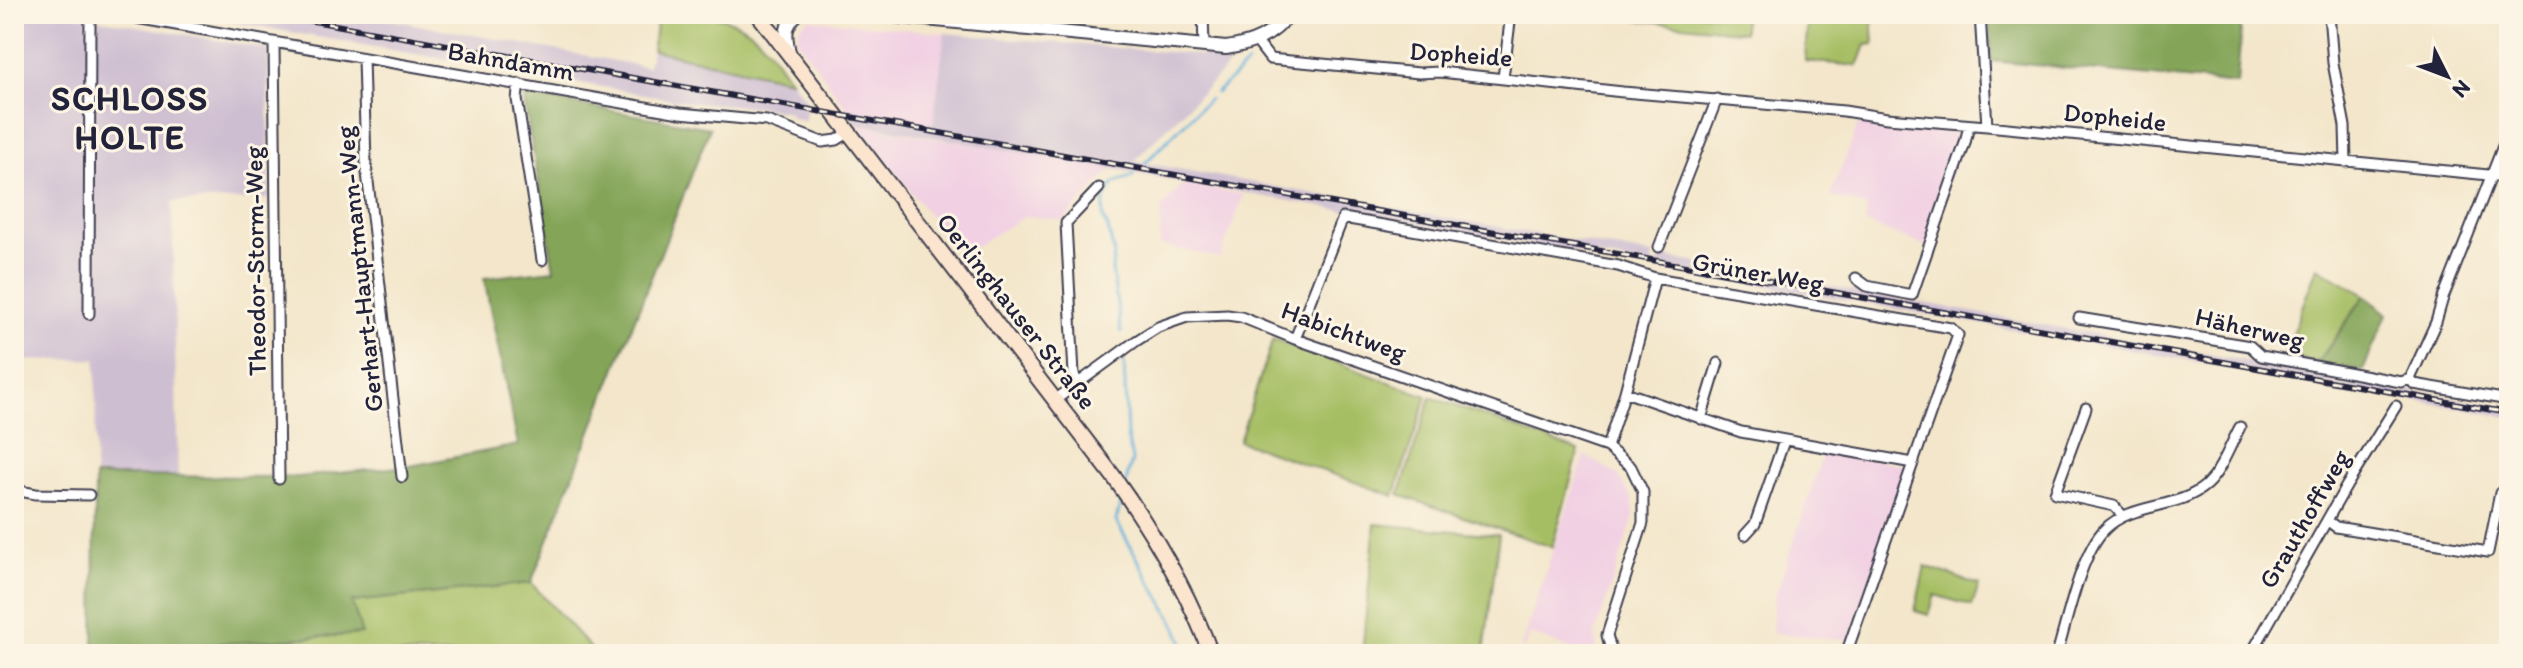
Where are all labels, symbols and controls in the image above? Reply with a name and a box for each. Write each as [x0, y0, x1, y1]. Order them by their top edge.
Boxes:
street label: Bahndamm [445, 34, 577, 88]
street label: Dopheide [1408, 34, 1514, 74]
north arrow [2407, 36, 2487, 116]
text: N [2446, 74, 2476, 104]
district label: SCHLOSS HOLTE [51, 78, 209, 158]
street label: Dopheide [2062, 96, 2168, 138]
street label: Gerhart-Hauptmann-Weg [328, 124, 390, 414]
street label: Theodor-Storm-Weg [237, 145, 273, 376]
street label: Oerlinghauser Straße [930, 206, 1104, 416]
street label: Grüner Weg [1690, 245, 1827, 299]
street label: Habichtweg [1277, 294, 1412, 369]
street label: Häherweg [2192, 300, 2308, 356]
street label: Grauthoffweg [2251, 443, 2357, 594]

